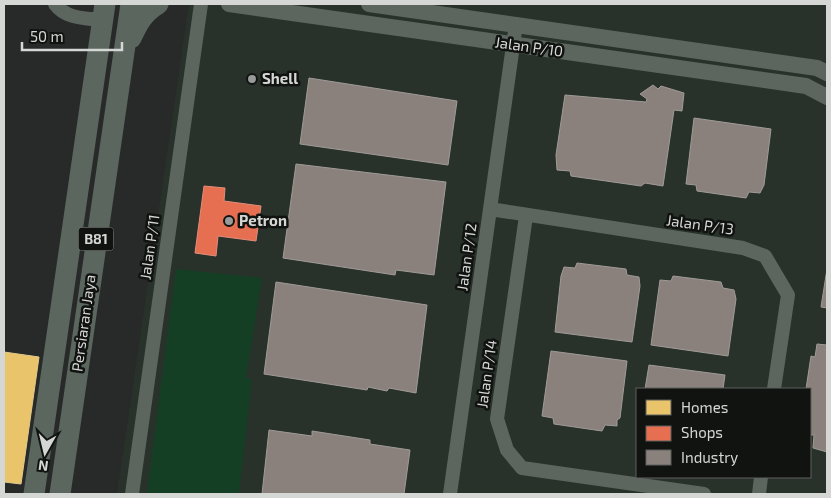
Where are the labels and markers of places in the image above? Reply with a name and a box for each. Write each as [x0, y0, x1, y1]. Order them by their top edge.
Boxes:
place label: Shell [262, 69, 298, 87]
marker: Shell [246, 73, 258, 85]
place label: Petron [239, 211, 287, 229]
marker: Petron [223, 215, 235, 227]

